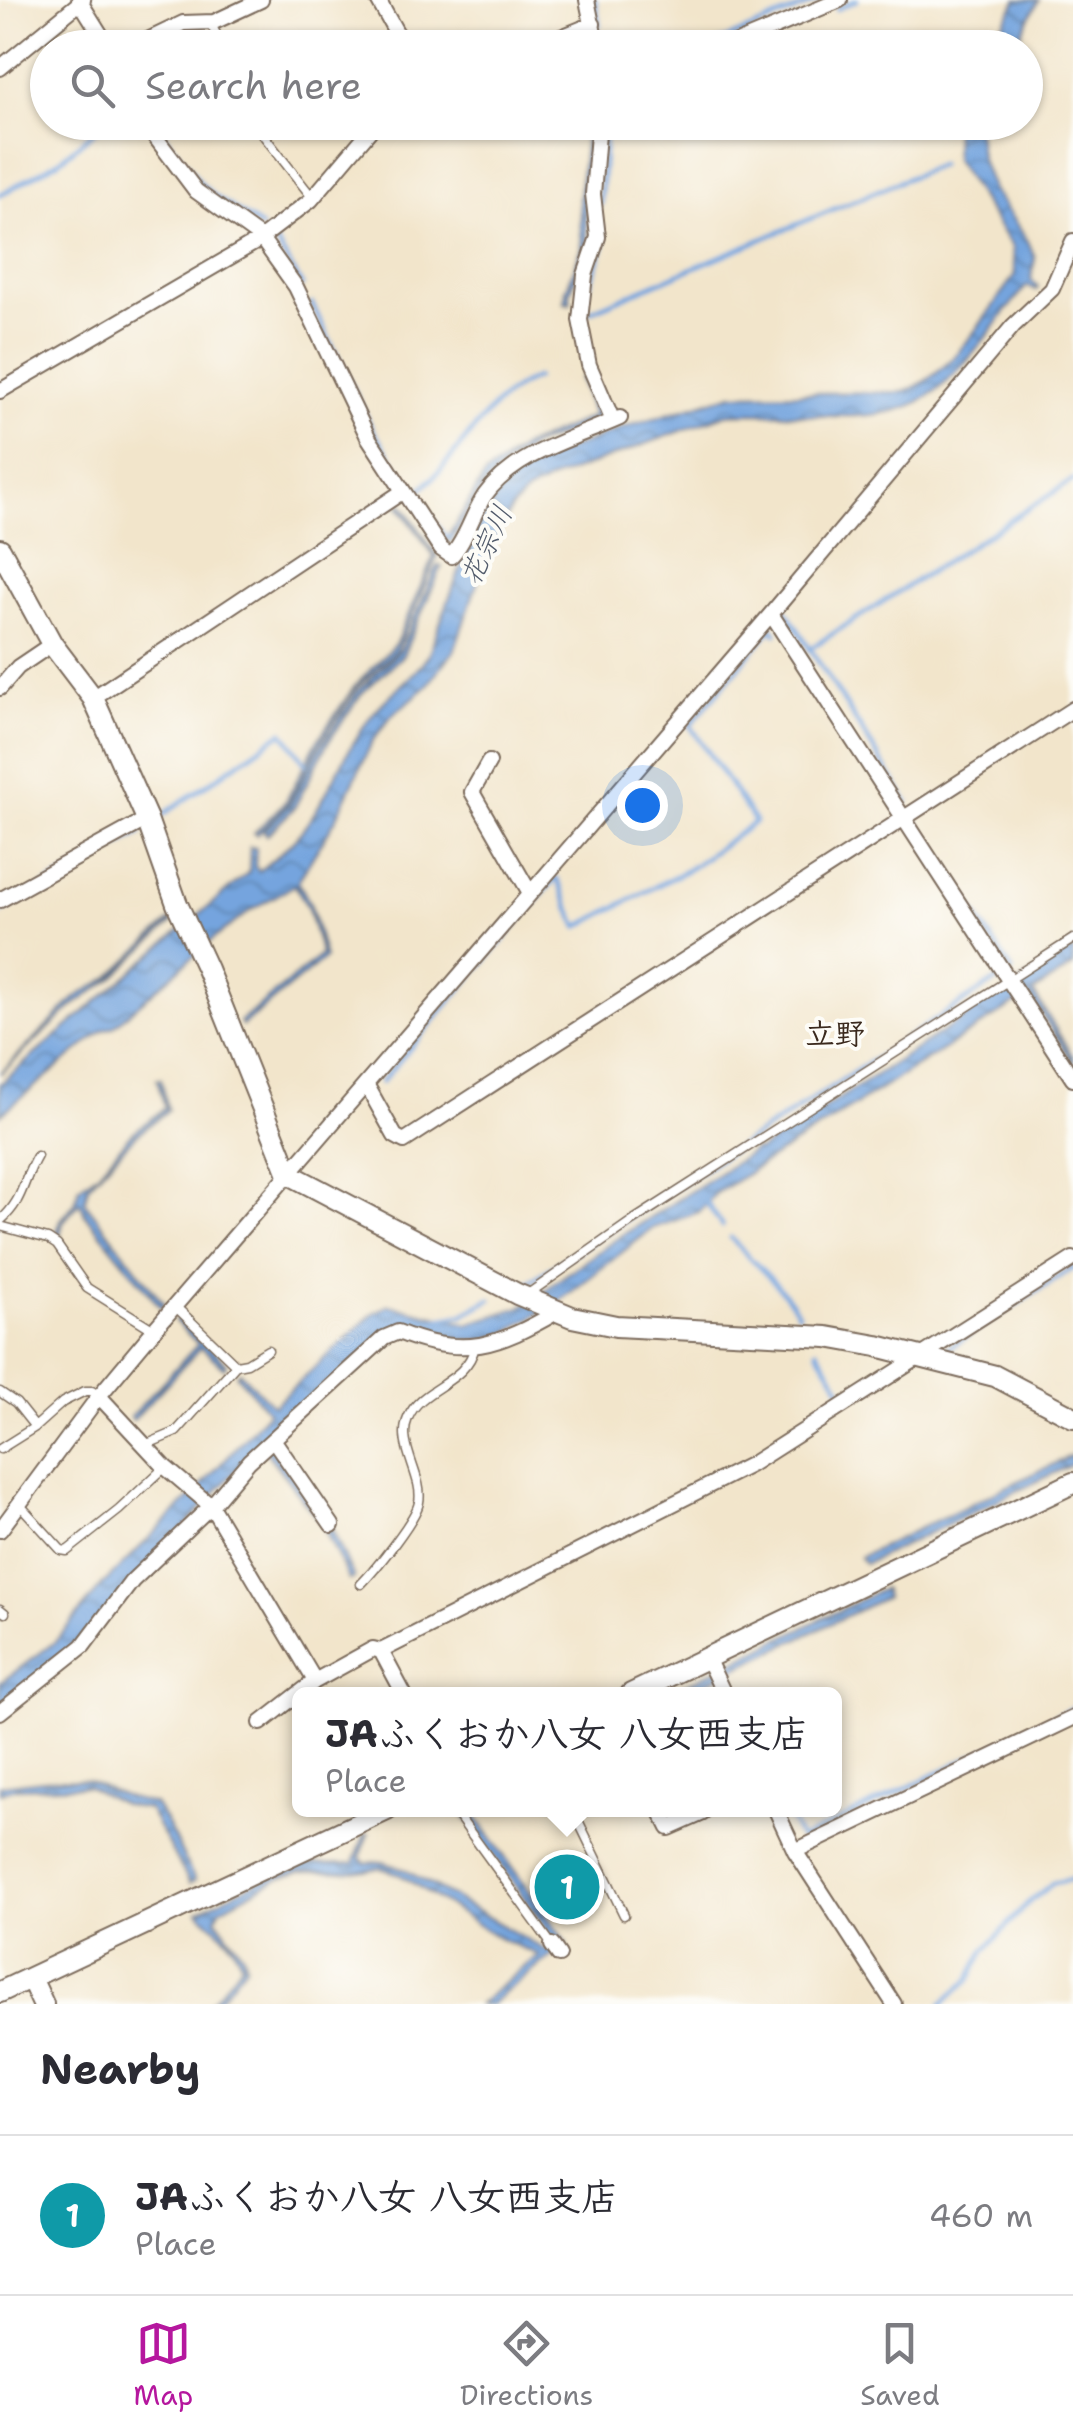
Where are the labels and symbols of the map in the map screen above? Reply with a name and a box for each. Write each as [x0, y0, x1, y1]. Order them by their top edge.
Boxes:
water label: 花宗川 [451, 499, 521, 591]
your location [617, 780, 668, 831]
district label: 立野 [805, 1013, 865, 1054]
pin: 1 [534, 1850, 600, 1924]

